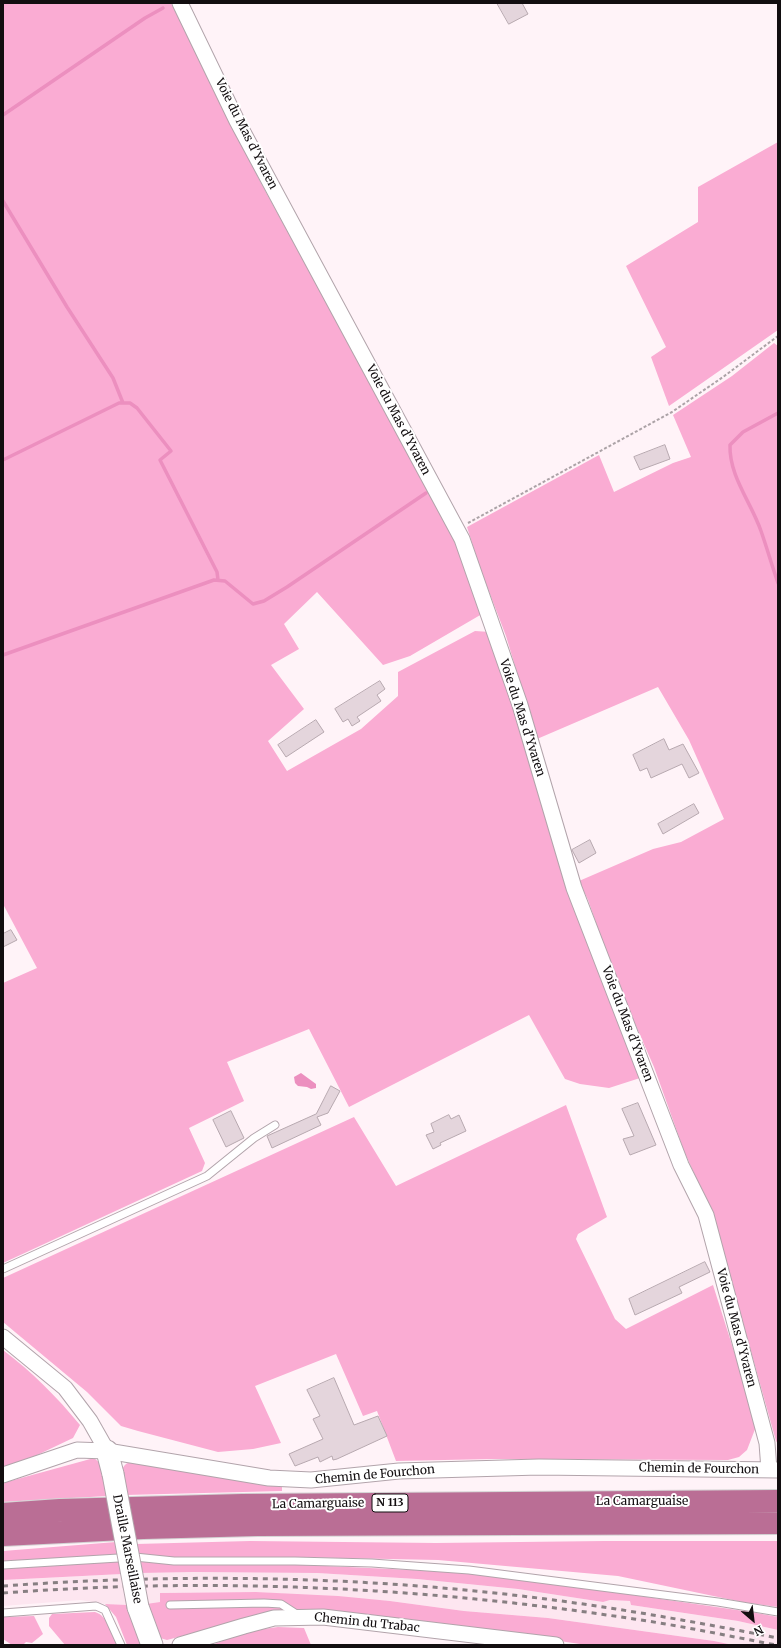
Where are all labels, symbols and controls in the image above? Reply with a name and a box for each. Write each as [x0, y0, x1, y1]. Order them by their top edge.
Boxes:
street label: Voie du Mas d'Yvaren [212, 76, 280, 192]
street label: Voie du Mas d'Yvaren [363, 363, 433, 477]
street label: Voie du Mas d'Yvaren [496, 658, 548, 778]
street label: Voie du Mas d'Yvaren [598, 964, 656, 1084]
street label: Voie du Mas d'Yvaren [713, 1267, 759, 1389]
street label: Chemin de Fourchon [639, 1461, 759, 1477]
street label: Chemin de Fourchon [315, 1463, 435, 1487]
street label: Draille Marseillaise [109, 1493, 145, 1605]
road number: N 113 [372, 1494, 408, 1512]
street label: La Camarguaise [596, 1495, 688, 1509]
street label: La Camarguaise [272, 1496, 364, 1512]
north arrow [733, 1600, 773, 1640]
street label: Chemin du Trabac [314, 1610, 420, 1636]
text: N [752, 1622, 766, 1639]

